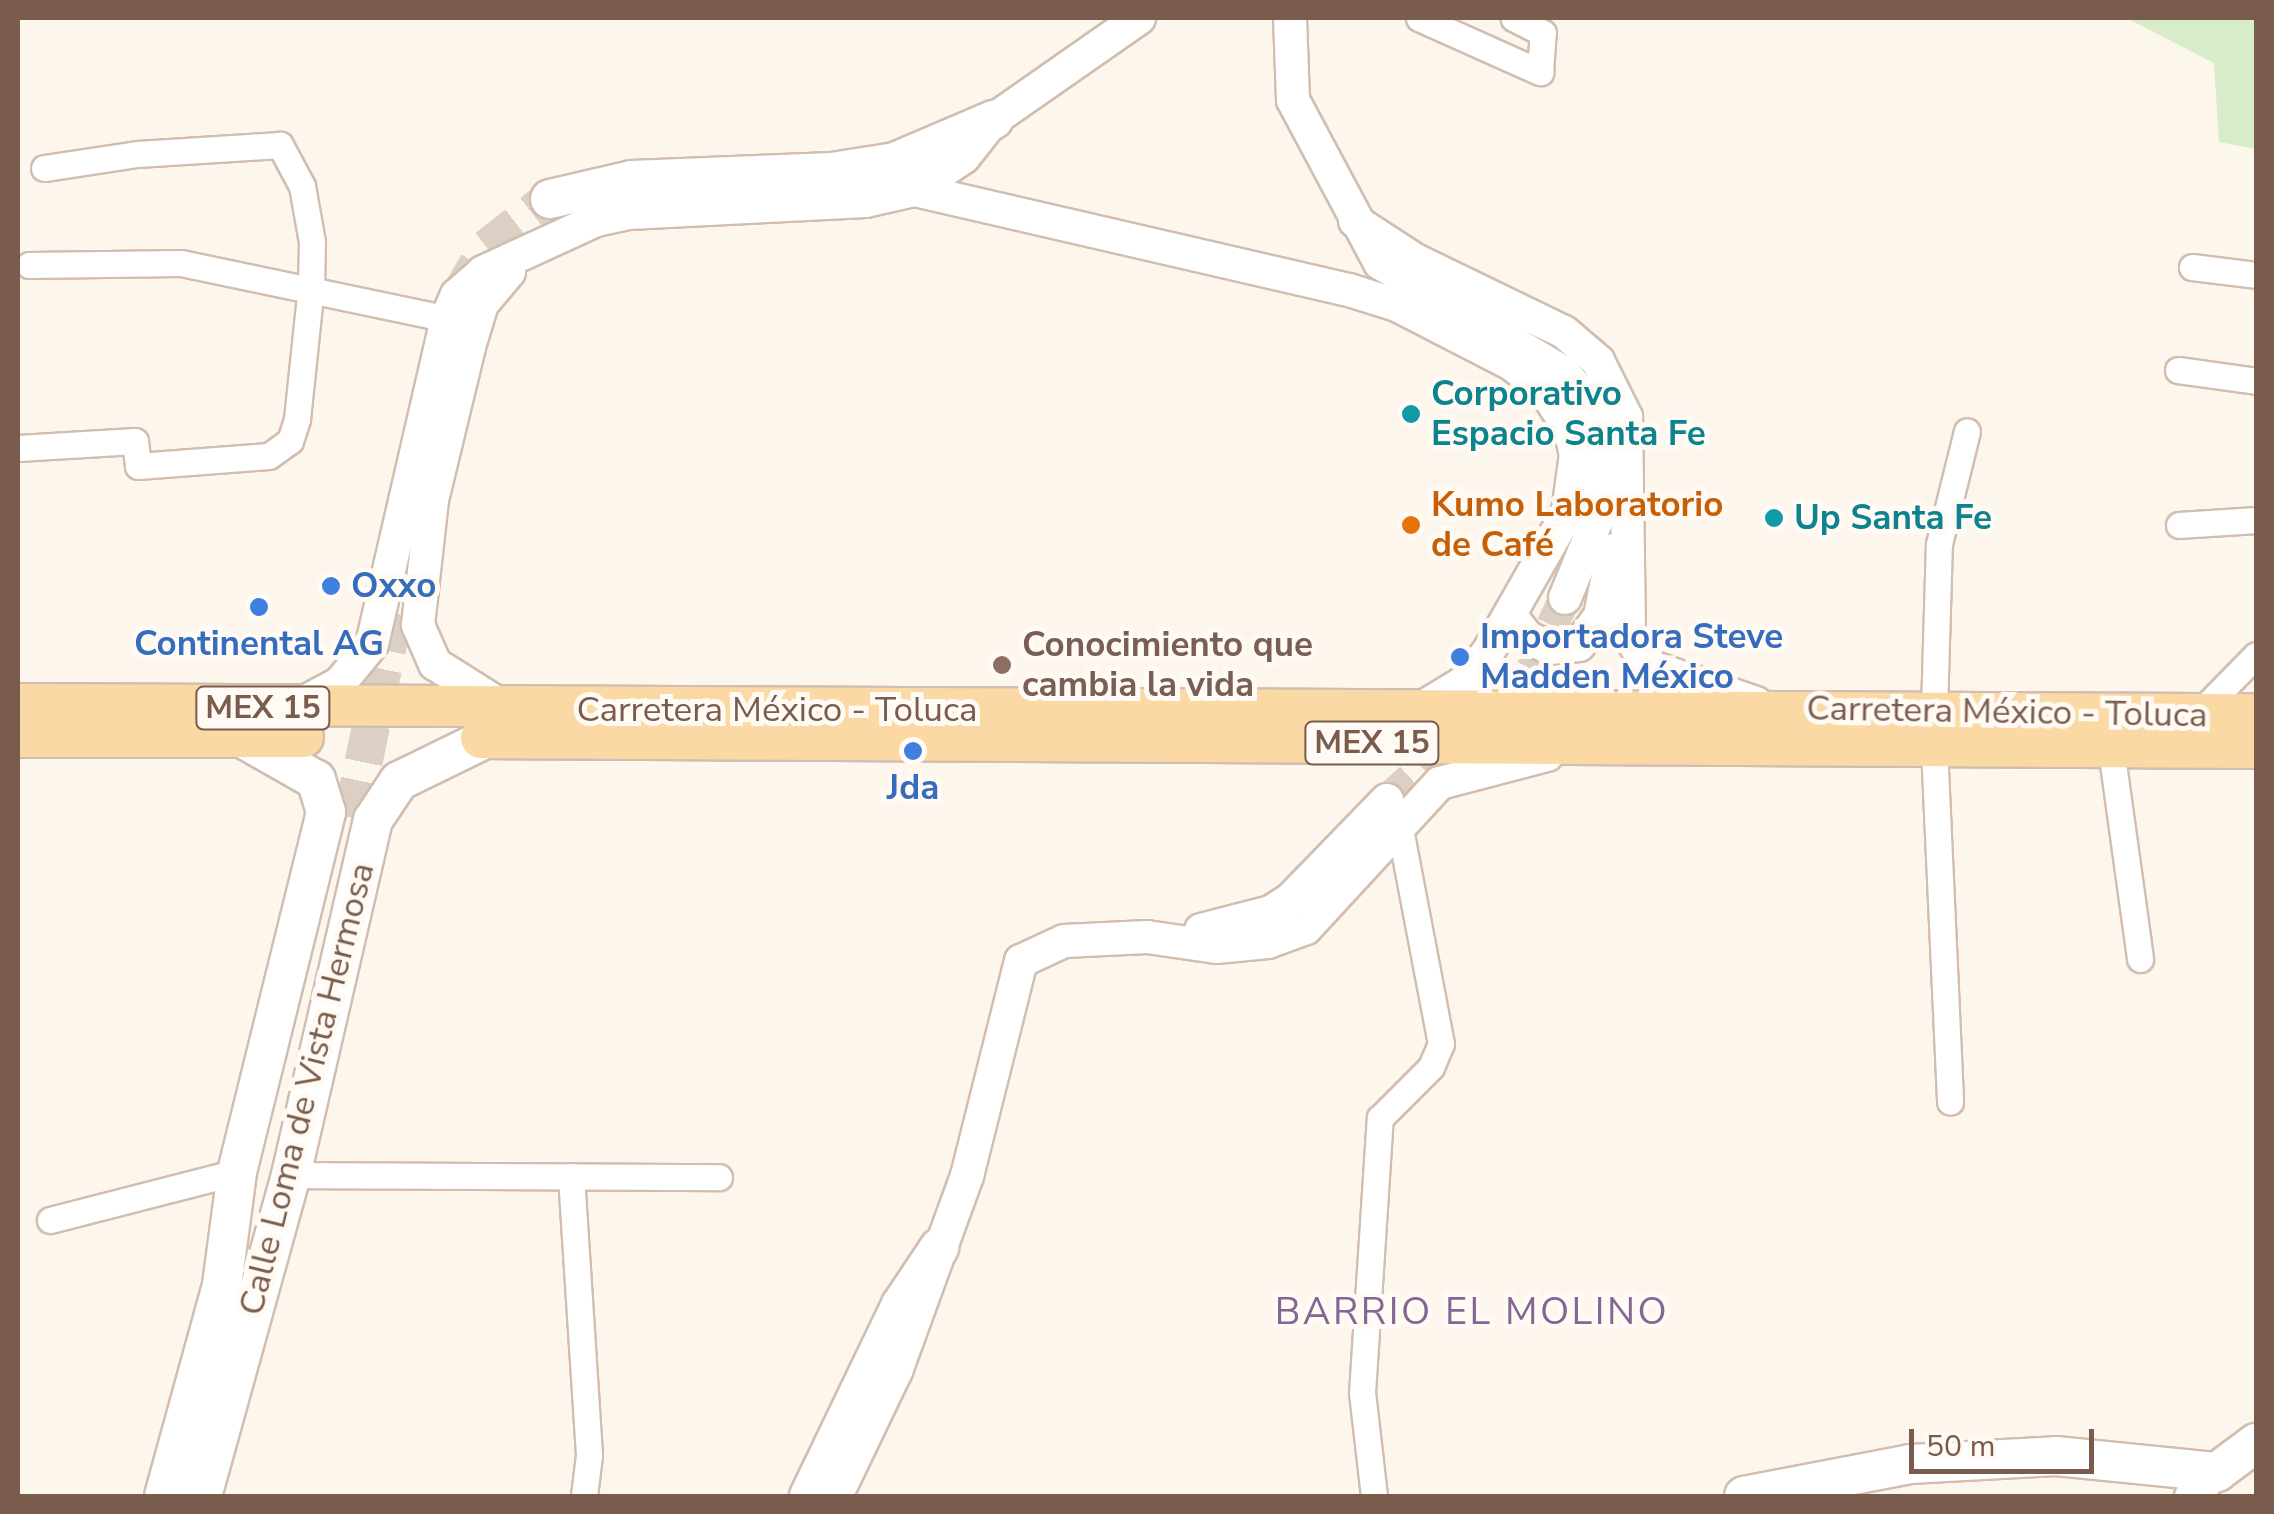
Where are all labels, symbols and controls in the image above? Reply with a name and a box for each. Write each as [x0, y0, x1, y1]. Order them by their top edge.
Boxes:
place label: Corporativo Espacio Santa Fe [1431, 373, 1706, 455]
marker: Corporativo Espacio Santa Fe [1400, 403, 1422, 425]
place label: Kumo Laboratorio de Café [1431, 484, 1723, 566]
place label: Up Santa Fe [1794, 497, 1992, 539]
marker: Up Santa Fe [1763, 507, 1785, 529]
marker: Kumo Laboratorio de Café [1400, 514, 1422, 536]
place label: Oxxo [351, 565, 436, 607]
marker: Oxxo [320, 575, 342, 597]
marker: Continental AG [248, 596, 270, 618]
place label: Importadora Steve Madden México [1480, 616, 1783, 698]
place label: Continental AG [134, 623, 384, 665]
place label: Conocimiento que cambia la vida [1022, 624, 1313, 706]
marker: Importadora Steve Madden México [1449, 646, 1471, 668]
marker: Conocimiento que cambia la vida [991, 654, 1013, 676]
road number: MEX 15 [193, 681, 333, 735]
street label: Carretera México - Toluca [1806, 688, 2208, 736]
street label: Carretera México - Toluca [576, 689, 978, 731]
road number: MEX 15 [1302, 716, 1442, 770]
marker: Jda [902, 740, 924, 762]
place label: Jda [887, 767, 939, 809]
street label: Calle Loma de Vista Hermosa [230, 858, 384, 1320]
district label: BARRIO EL MOLINO [1275, 1289, 1669, 1335]
scale bar [1914, 1409, 2099, 1471]
text: 50 m [1926, 1426, 1995, 1467]

